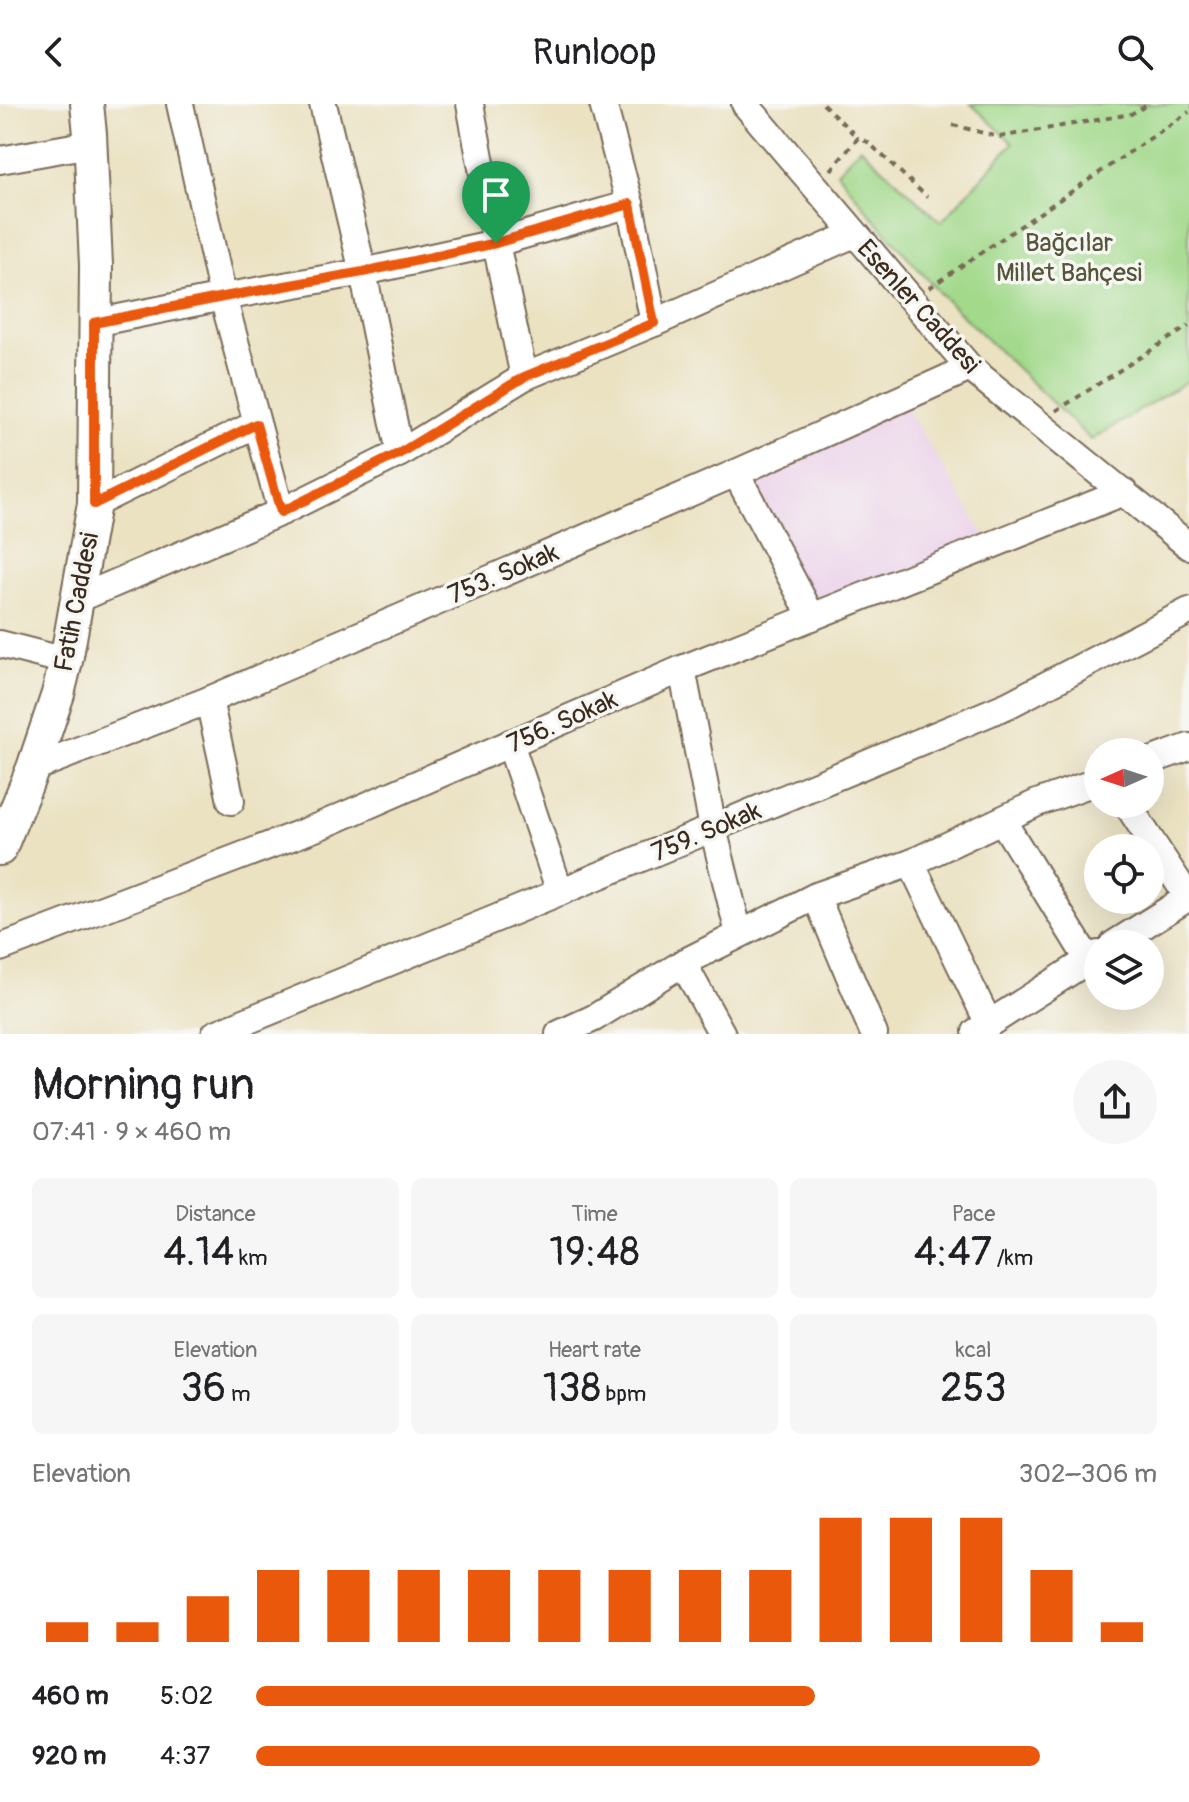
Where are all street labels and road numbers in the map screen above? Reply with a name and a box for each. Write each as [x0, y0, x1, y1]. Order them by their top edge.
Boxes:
street label: Esenler Caddesi [850, 233, 987, 380]
street label: Fatih Caddesi [48, 530, 106, 675]
street label: 753. Sokak [443, 536, 563, 611]
street label: 756. Sokak [502, 683, 623, 760]
street label: 759. Sokak [647, 795, 766, 869]

